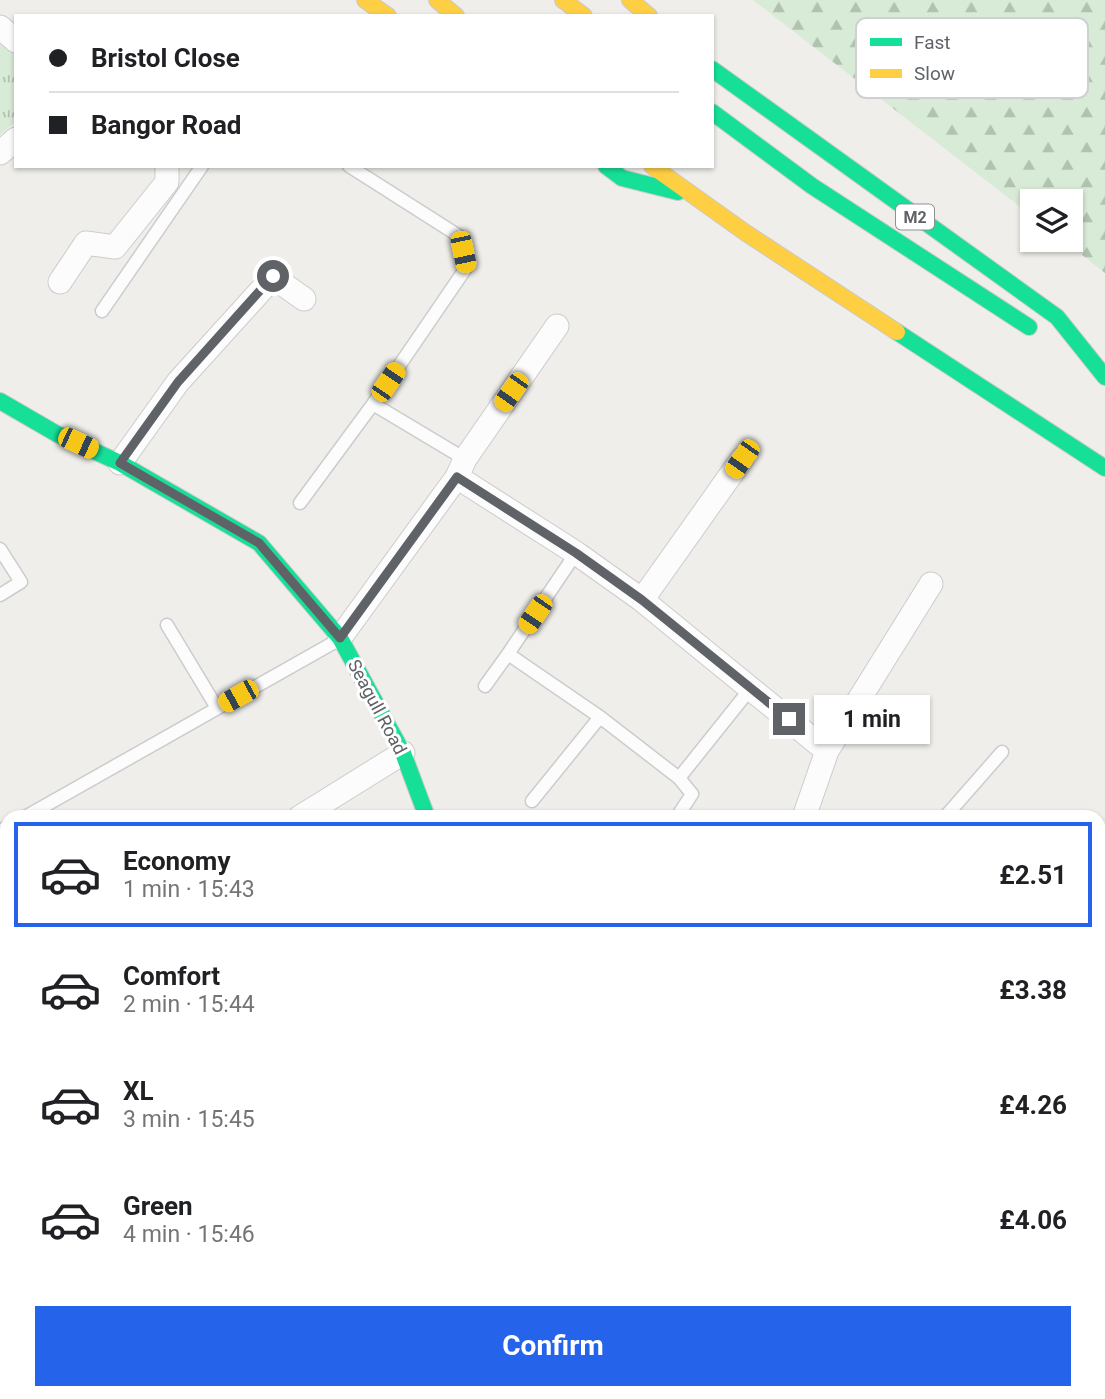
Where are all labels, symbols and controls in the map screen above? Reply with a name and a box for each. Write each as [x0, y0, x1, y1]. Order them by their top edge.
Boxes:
legend [856, 18, 1088, 98]
text: Fast [914, 31, 951, 54]
text: Bristol Close [91, 43, 240, 73]
text: Slow [914, 62, 955, 85]
text: Bangor Road [91, 110, 241, 140]
map controls [1020, 189, 1083, 252]
button: layers [1020, 189, 1083, 252]
road number: M2 [896, 204, 934, 230]
car [449, 229, 478, 275]
route start [257, 260, 289, 292]
car [368, 359, 409, 405]
car [491, 369, 532, 415]
car [55, 425, 102, 461]
car [722, 436, 763, 482]
car [515, 591, 556, 637]
street label: Seagull Road [344, 656, 411, 758]
car [215, 677, 262, 715]
callout: 1 min [814, 694, 929, 744]
route end [773, 703, 805, 735]
text: 1 min [843, 706, 901, 733]
icon: car [39, 843, 102, 906]
text: Economy [123, 846, 230, 876]
text: £2.51 [999, 860, 1067, 890]
text: 1 min · 15:43 [123, 876, 255, 903]
icon: car [39, 958, 102, 1021]
text: Comfort [123, 961, 220, 991]
text: £3.38 [999, 975, 1067, 1005]
text: 2 min · 15:44 [123, 991, 255, 1018]
icon: car [39, 1073, 102, 1136]
text: XL [123, 1076, 154, 1106]
text: £4.26 [999, 1090, 1067, 1120]
text: 3 min · 15:45 [123, 1106, 255, 1133]
icon: car [39, 1188, 102, 1251]
text: Green [123, 1191, 193, 1221]
text: £4.06 [999, 1205, 1067, 1235]
text: 4 min · 15:46 [123, 1221, 255, 1248]
button: Confirm [35, 1306, 1071, 1386]

